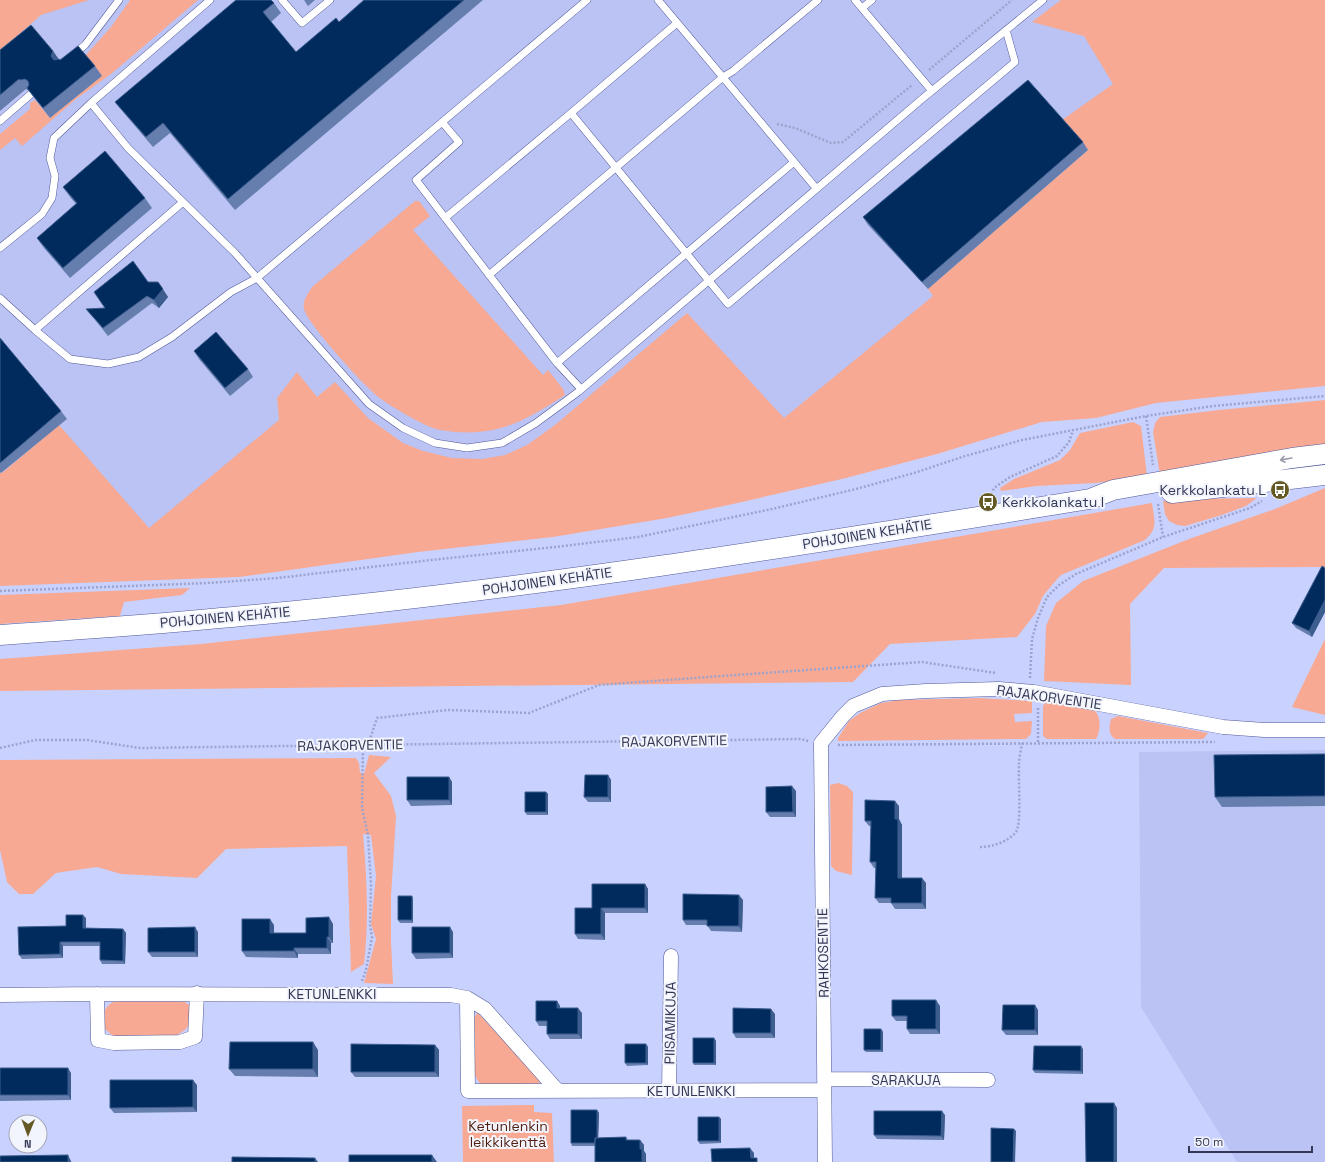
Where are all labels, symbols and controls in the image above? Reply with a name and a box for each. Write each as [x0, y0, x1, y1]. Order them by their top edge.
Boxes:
one-way arrow [1280, 456, 1293, 464]
bus stop icon: Kerkkolankatu L [1269, 479, 1291, 501]
place label: Kerkkolankatu L [1160, 481, 1266, 499]
bus stop icon: Kerkkolankatu I [977, 491, 999, 513]
place label: Kerkkolankatu I [1002, 493, 1104, 511]
street label: POHJOINEN KEHÄTIE [801, 515, 933, 553]
street label: POHJOINEN KEHÄTIE [481, 563, 613, 599]
street label: POHJOINEN KEHÄTIE [159, 602, 291, 632]
street label: RAJAKORVENTIE [995, 681, 1103, 713]
street label: RAJAKORVENTIE [621, 731, 727, 751]
street label: RAJAKORVENTIE [297, 735, 403, 755]
street label: RAHKOSENTIE [813, 908, 833, 998]
street label: PIISAMIKUJA [660, 981, 680, 1065]
street label: KETUNLENKKI [288, 985, 376, 1003]
street label: SARAKUJA [871, 1071, 941, 1089]
street label: KETUNLENKKI [647, 1082, 735, 1100]
north arrow [8, 1114, 48, 1154]
park label: Ketunlenkin leikkikenttä [468, 1117, 548, 1151]
scale bar [1189, 1128, 1312, 1154]
text: 50 m [1195, 1134, 1223, 1150]
text: N [24, 1137, 32, 1151]

